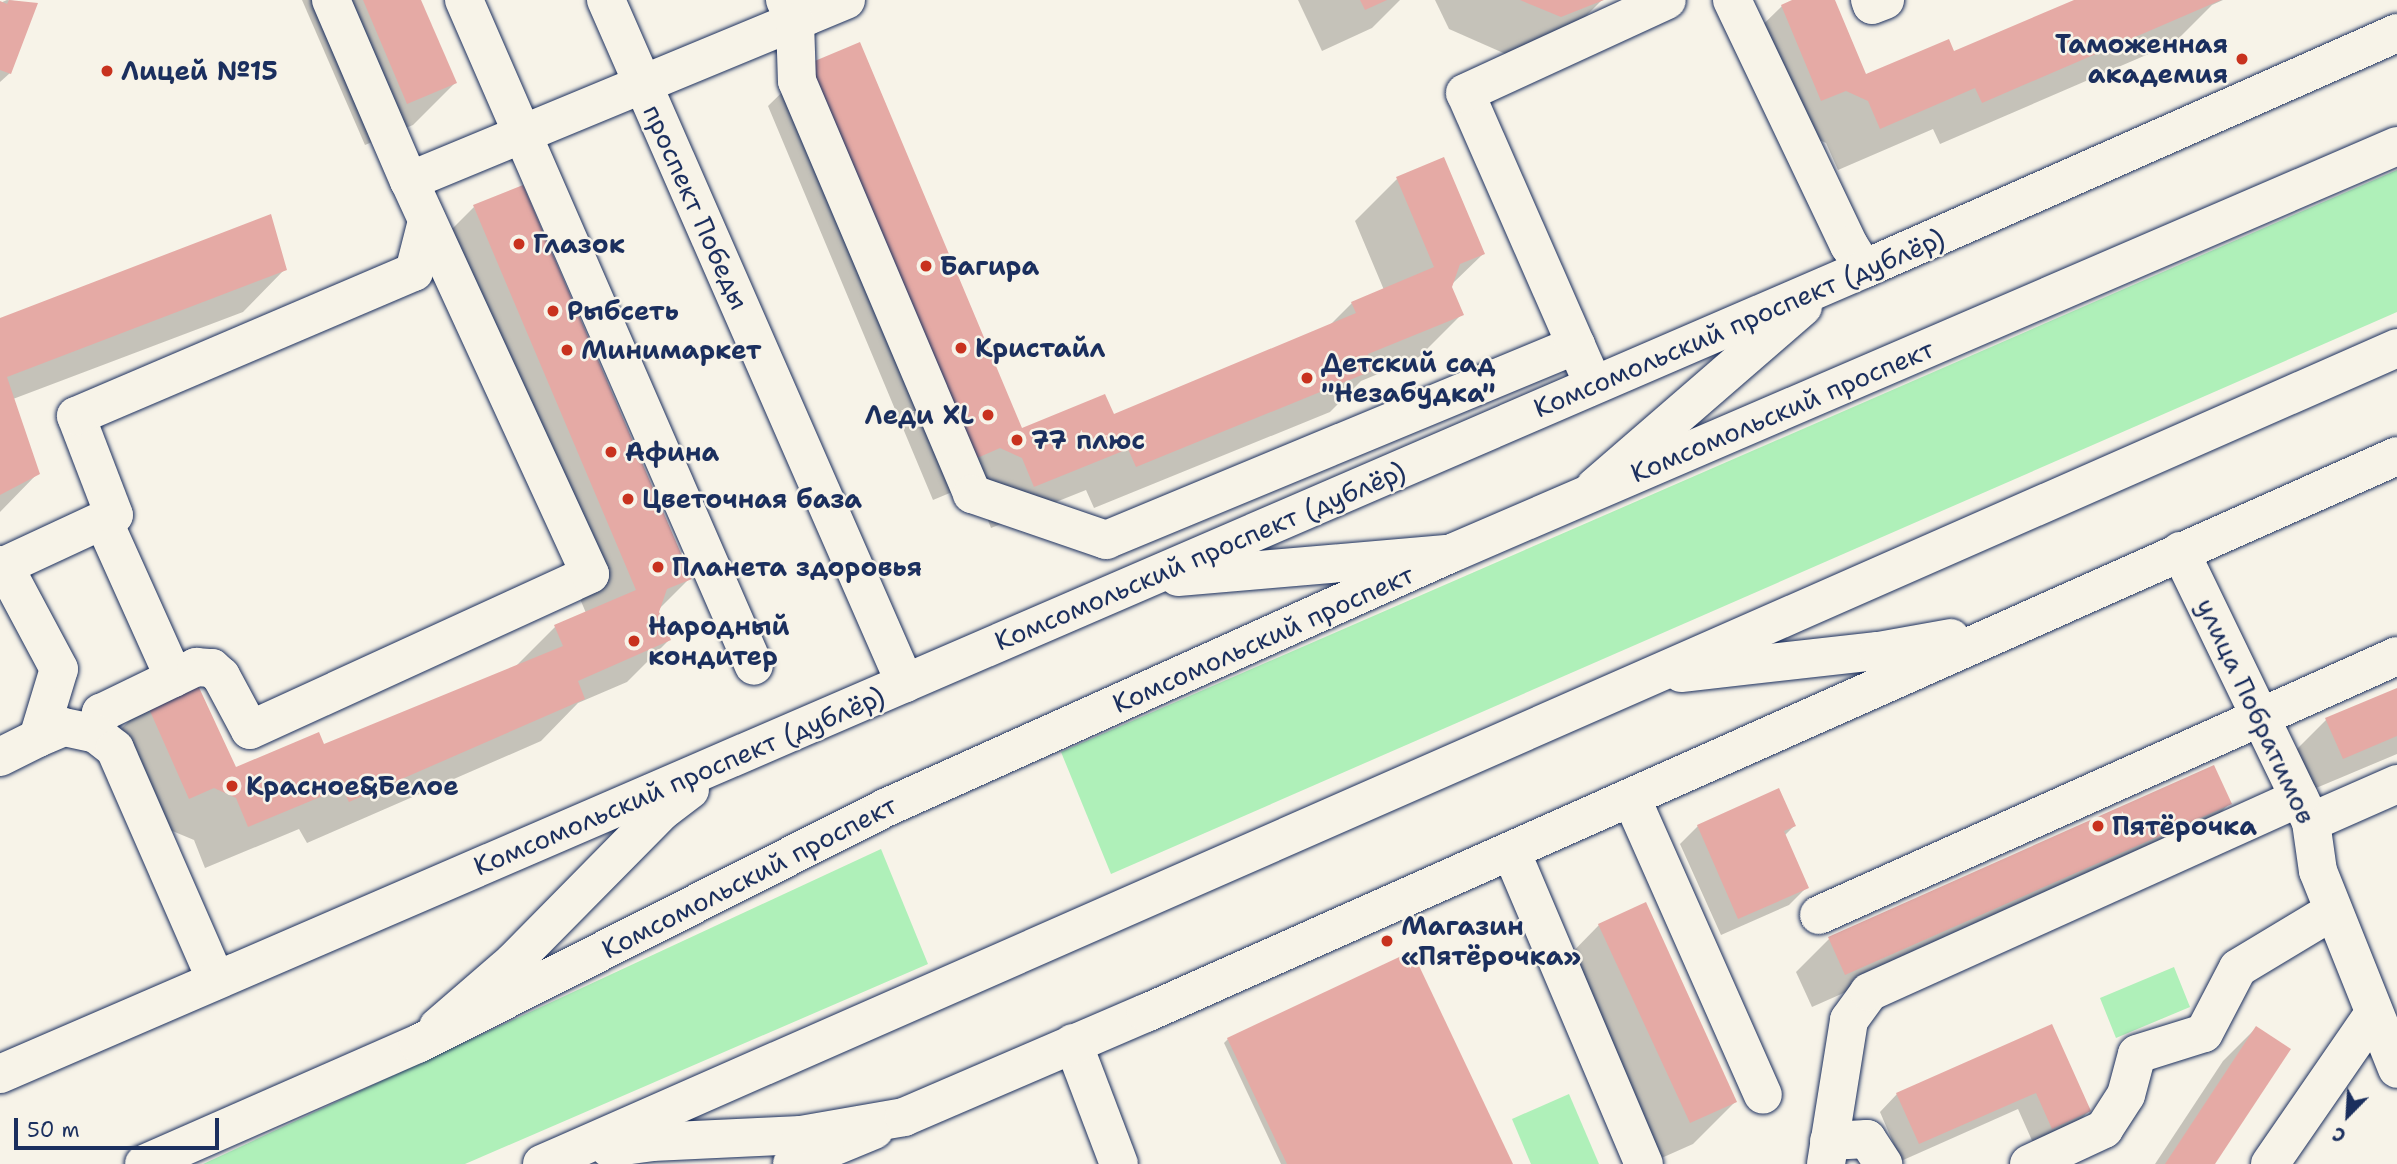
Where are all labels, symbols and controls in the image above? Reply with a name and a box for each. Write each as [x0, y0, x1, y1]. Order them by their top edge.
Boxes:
place label: Таможенная академия [2055, 28, 2228, 90]
marker: Таможенная академия [2234, 51, 2250, 67]
place label: Лицей №15 [121, 55, 278, 87]
marker: Лицей №15 [99, 63, 115, 79]
street label: проспект Победы [637, 100, 755, 314]
street label: Комсомольский проспект (дублёр) [1529, 222, 1949, 424]
place label: Глазок [533, 228, 625, 260]
marker: Глазок [511, 236, 527, 252]
place label: Багира [940, 250, 1039, 282]
marker: Багира [918, 258, 934, 274]
place label: Рыбсеть [567, 295, 679, 327]
marker: Рыбсеть [545, 303, 561, 319]
place label: Кристайл [975, 332, 1105, 364]
street label: Комсомольский проспект [1626, 333, 1938, 489]
place label: Минимаркет [581, 334, 761, 366]
marker: Кристайл [953, 340, 969, 356]
marker: Минимаркет [559, 342, 575, 358]
place label: Детский сад "Незабудка" [1321, 347, 1496, 408]
marker: Детский сад "Незабудка" [1299, 370, 1315, 386]
place label: Леди XL [865, 399, 974, 431]
marker: Леди XL [980, 407, 996, 423]
place label: 77 плюс [1031, 424, 1145, 456]
marker: 77 плюс [1009, 432, 1025, 448]
place label: Афина [625, 436, 719, 468]
marker: Афина [603, 444, 619, 460]
street label: Комсомольский проспект (дублёр) [990, 455, 1410, 657]
place label: Цветочная база [642, 483, 862, 515]
marker: Цветочная база [620, 491, 636, 507]
place label: Планета здоровья [672, 551, 922, 583]
street label: Комсомольский проспект [1108, 558, 1418, 720]
marker: Планета здоровья [650, 559, 666, 575]
street label: улица Побратимов [2190, 593, 2322, 829]
place label: Народный кондитер [648, 610, 790, 672]
marker: Народный кондитер [626, 633, 642, 649]
street label: Комсомольский проспект (дублёр) [469, 680, 889, 882]
place label: Красное&Белое [246, 770, 459, 802]
marker: Красное&Белое [224, 778, 240, 794]
street label: Комсомольский проспект [597, 789, 901, 965]
place label: Пятёрочка [2112, 810, 2257, 842]
marker: Пятёрочка [2090, 818, 2106, 834]
place label: Магазин «Пятёрочка» [1401, 910, 1581, 972]
marker: Магазин «Пятёрочка» [1379, 933, 1395, 949]
north arrow [2313, 1080, 2383, 1150]
scale bar [18, 1104, 222, 1148]
text: 50 m [27, 1116, 80, 1144]
text: С [2329, 1121, 2350, 1148]

